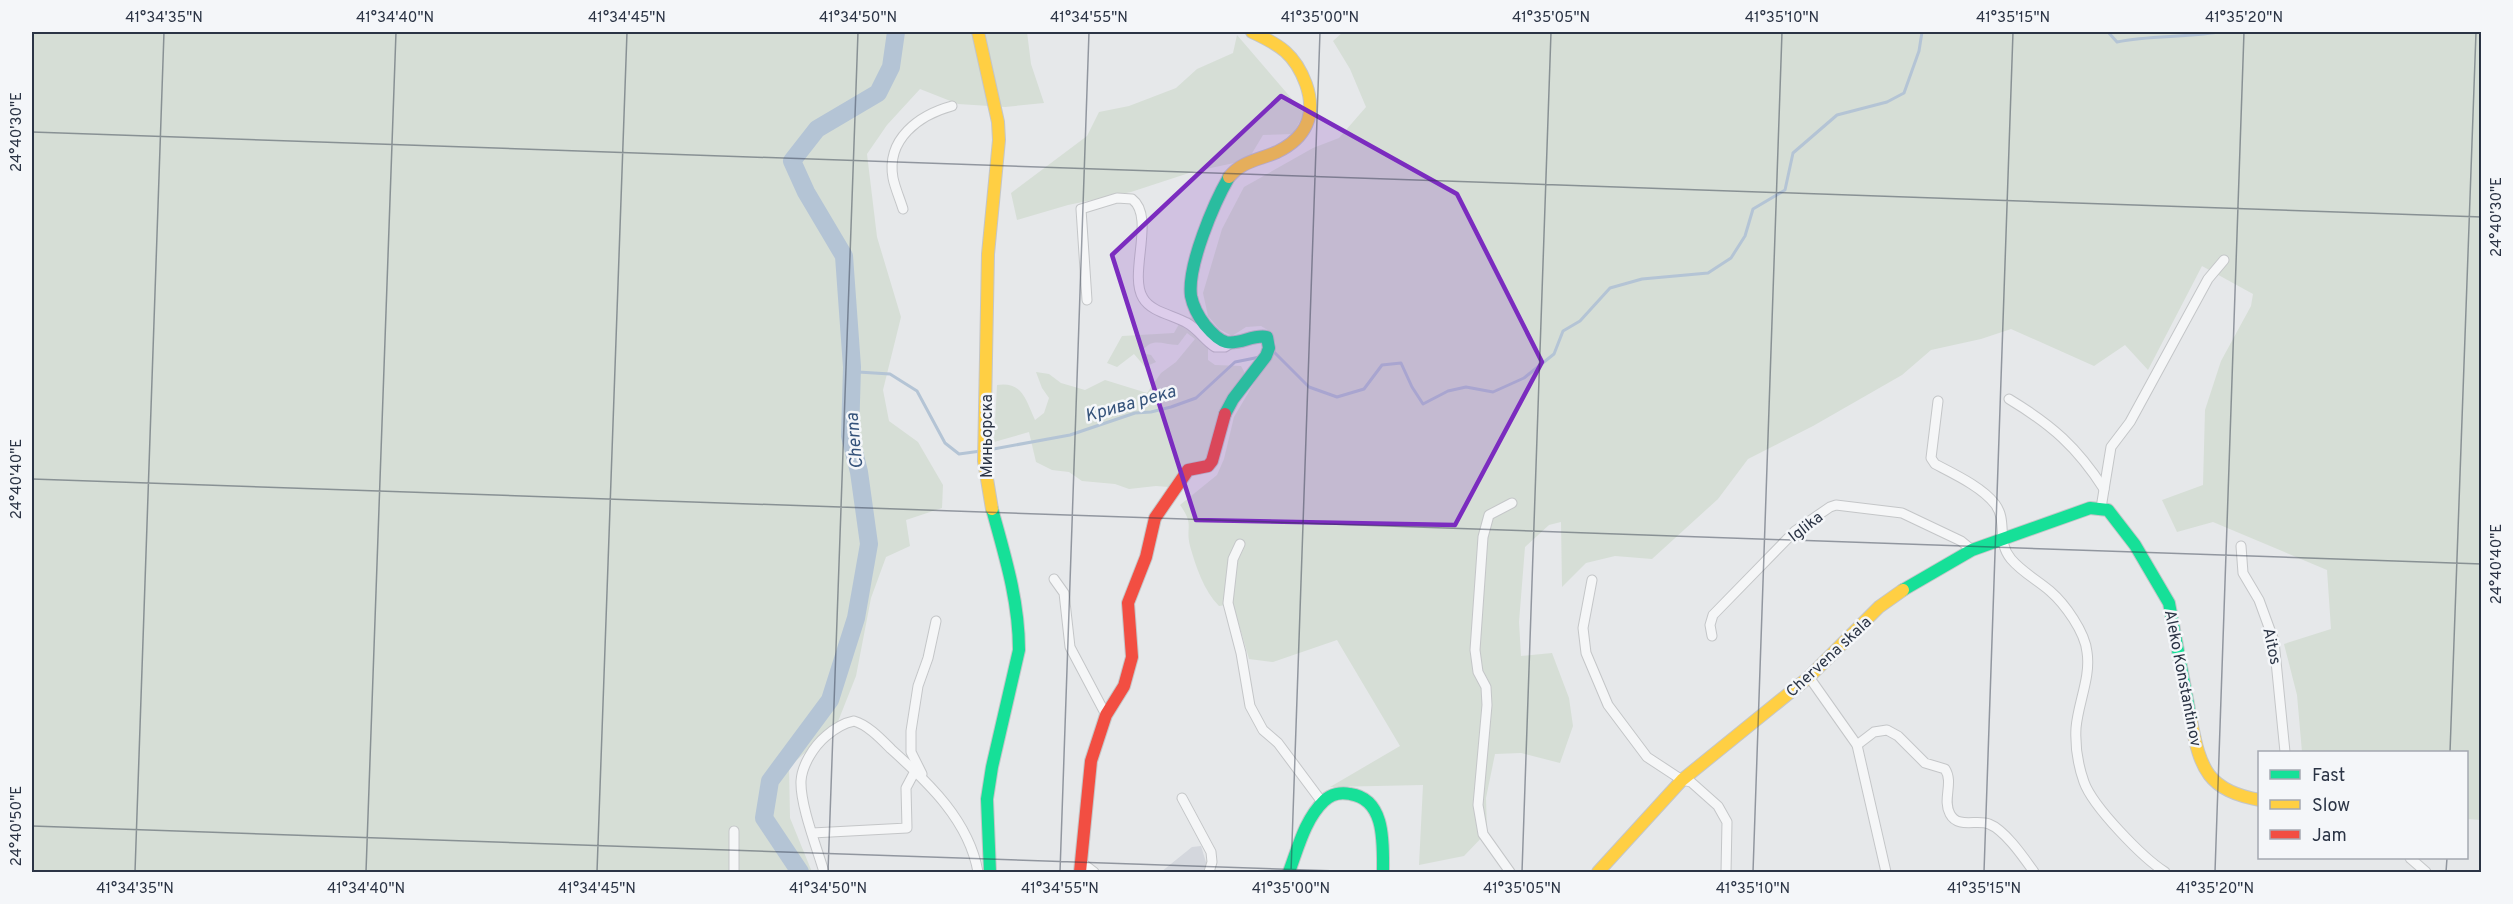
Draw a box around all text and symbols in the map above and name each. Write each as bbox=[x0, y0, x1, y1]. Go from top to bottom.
text: 41°34'35"N bbox=[125, 9, 203, 28]
text: 41°34'40"N bbox=[356, 9, 434, 28]
text: 41°34'45"N bbox=[588, 9, 666, 28]
text: 41°34'50"N bbox=[819, 9, 897, 28]
text: 41°34'55"N bbox=[1050, 9, 1128, 28]
text: 41°35'00"N bbox=[1281, 9, 1359, 28]
text: 41°35'05"N bbox=[1512, 9, 1590, 28]
text: 41°35'10"N bbox=[1745, 9, 1819, 28]
text: 41°35'15"N bbox=[1976, 9, 2050, 28]
text: 41°35'20"N bbox=[2205, 9, 2283, 28]
text: 24°40'30"E bbox=[8, 92, 27, 172]
text: 24°40'30"E bbox=[2488, 177, 2507, 257]
water label: Крива река bbox=[1082, 380, 1179, 428]
street label: Миньорска bbox=[978, 394, 998, 478]
water label: Cherna bbox=[842, 411, 869, 470]
text: 24°40'40"E bbox=[8, 439, 27, 519]
street label: Iglika bbox=[1785, 508, 1827, 547]
text: 24°40'40"E bbox=[2488, 524, 2507, 604]
street label: Aleko Konstantinov bbox=[2159, 608, 2205, 749]
street label: Chervena skala bbox=[1782, 613, 1876, 702]
street label: Aitos bbox=[2257, 626, 2285, 667]
legend bbox=[2258, 751, 2468, 859]
text: Fast bbox=[2312, 765, 2345, 788]
text: 24°40'50"E bbox=[8, 786, 27, 866]
text: Slow bbox=[2312, 795, 2350, 818]
text: Jam bbox=[2312, 825, 2347, 848]
text: 41°34'35"N bbox=[96, 880, 174, 899]
text: 41°34'40"N bbox=[327, 880, 405, 899]
text: 41°34'45"N bbox=[558, 880, 636, 899]
text: 41°34'50"N bbox=[789, 880, 867, 899]
text: 41°34'55"N bbox=[1021, 880, 1099, 899]
text: 41°35'00"N bbox=[1252, 880, 1330, 899]
text: 41°35'05"N bbox=[1483, 880, 1561, 899]
text: 41°35'10"N bbox=[1716, 880, 1790, 899]
text: 41°35'15"N bbox=[1947, 880, 2021, 899]
text: 41°35'20"N bbox=[2176, 880, 2254, 899]

